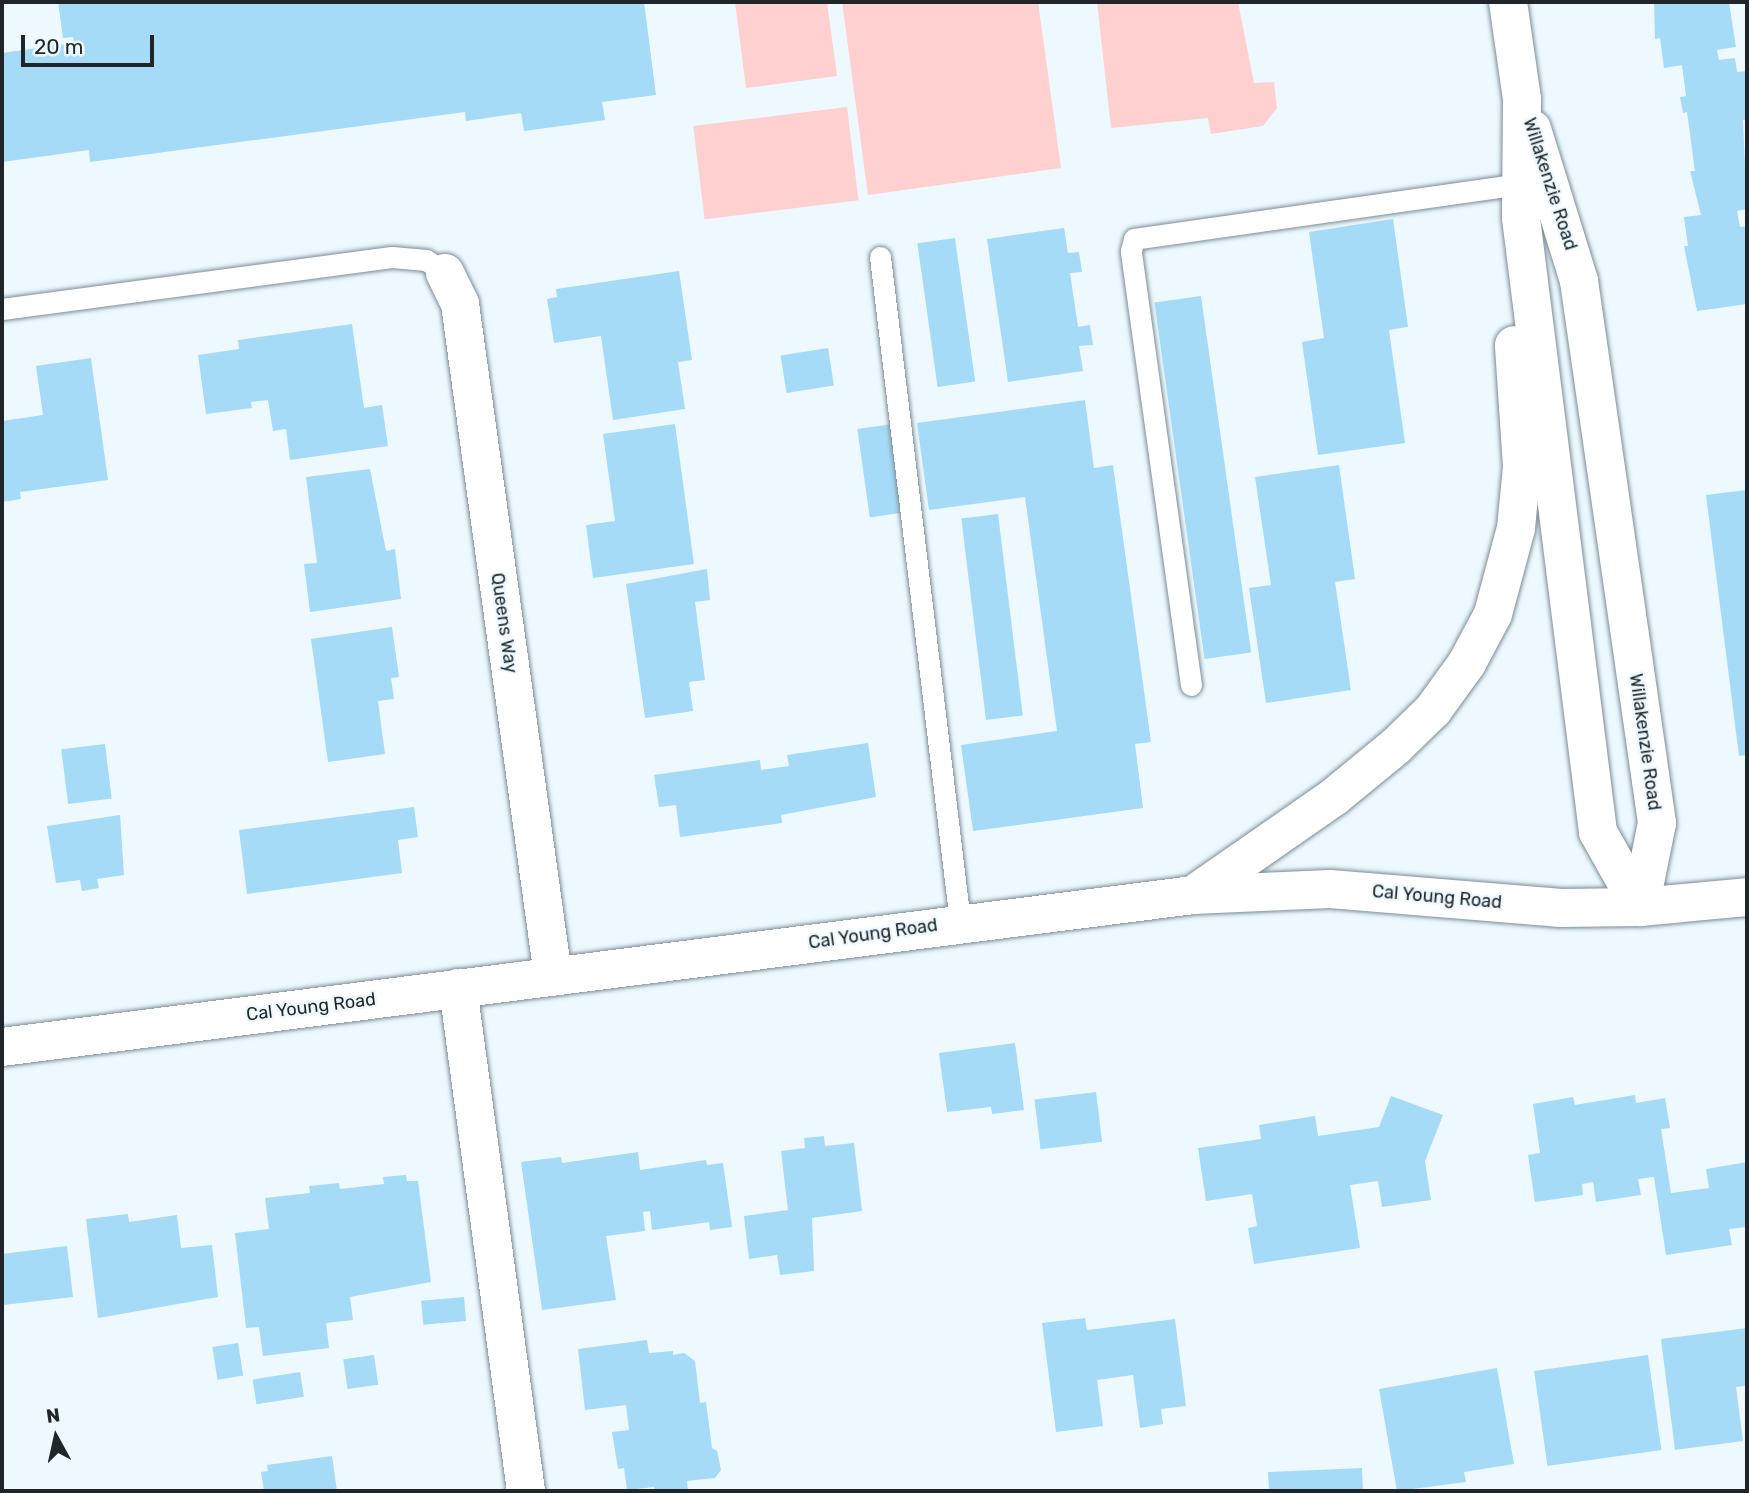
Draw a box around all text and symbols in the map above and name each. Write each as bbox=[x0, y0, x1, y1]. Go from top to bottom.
scale bar bbox=[24, 21, 158, 65]
text: 20 m bbox=[34, 34, 83, 59]
street label: Willakenzie Road bbox=[1518, 115, 1582, 253]
street label: Queens Way bbox=[486, 571, 522, 675]
street label: Willakenzie Road bbox=[1625, 672, 1665, 812]
street label: Cal Young Road bbox=[1371, 881, 1503, 913]
street label: Cal Young Road bbox=[807, 914, 939, 954]
street label: Cal Young Road bbox=[245, 988, 377, 1026]
north arrow bbox=[21, 1402, 91, 1472]
text: N bbox=[45, 1403, 61, 1428]

